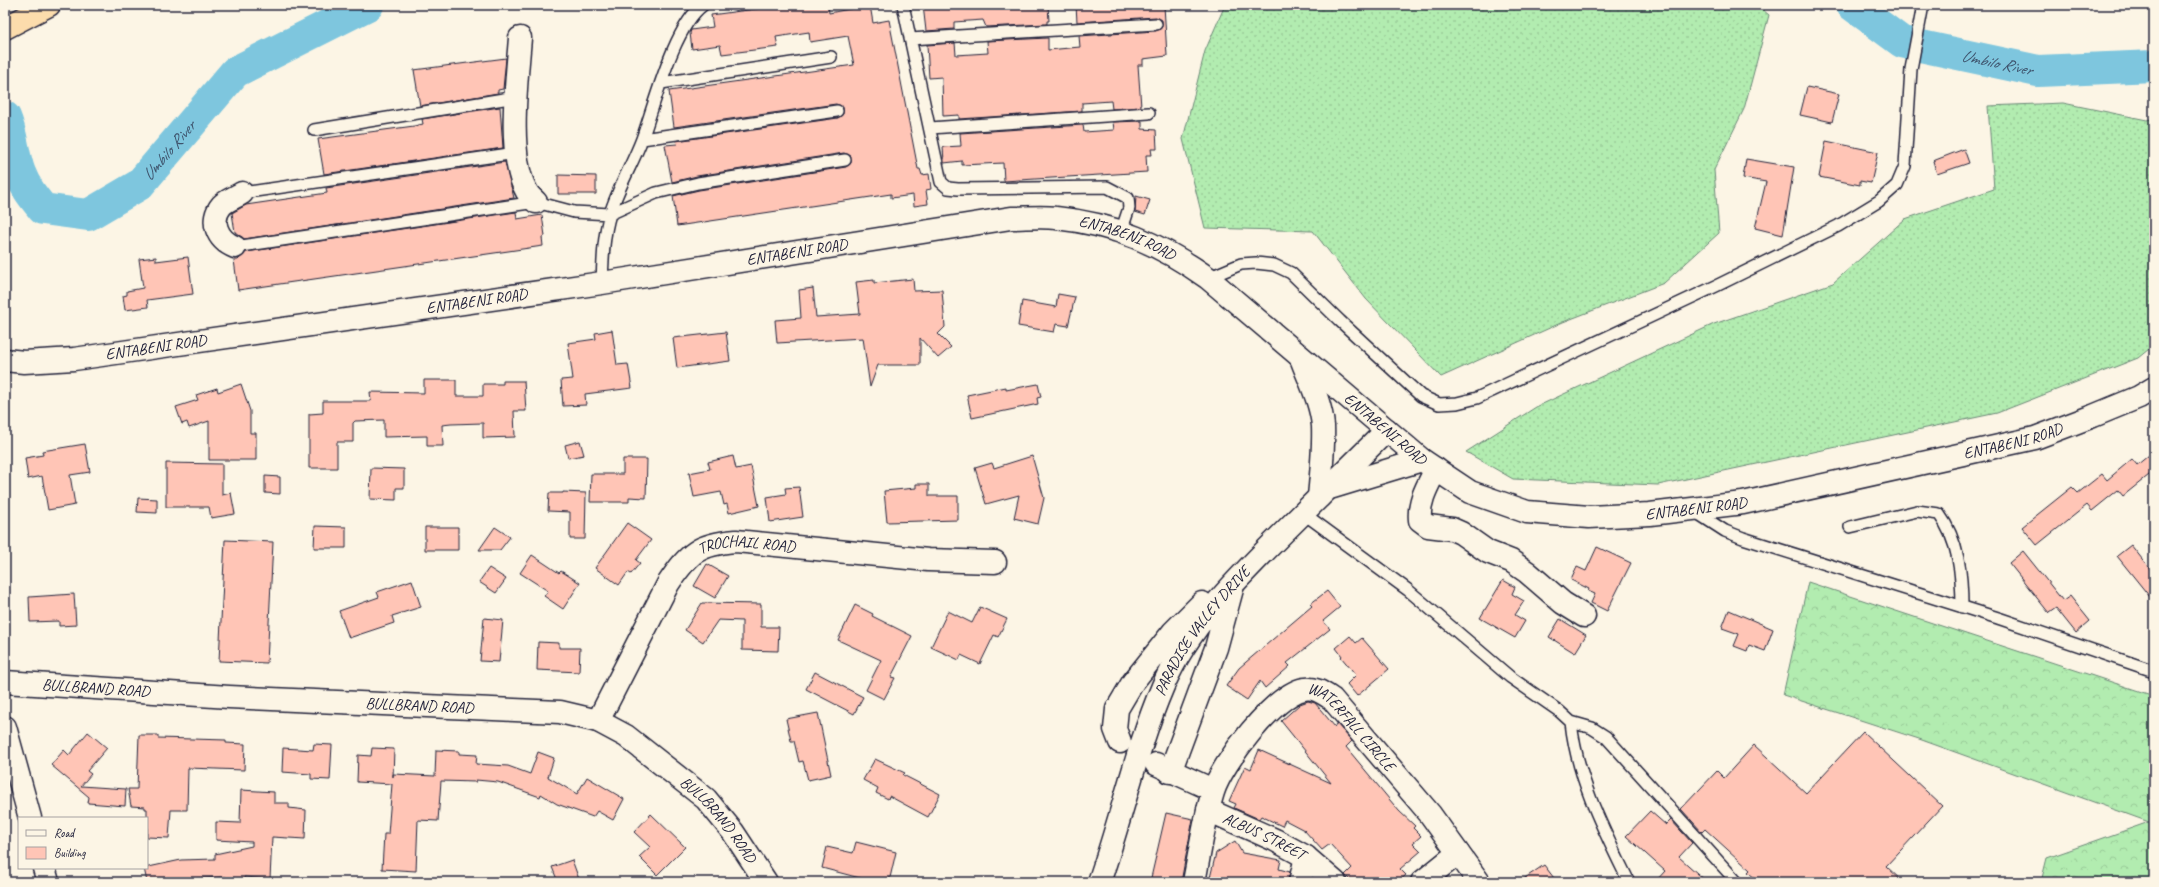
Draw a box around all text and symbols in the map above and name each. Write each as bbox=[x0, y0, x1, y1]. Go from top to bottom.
water label: Umbilo River bbox=[1960, 44, 2037, 81]
water label: Umbilo River bbox=[137, 114, 201, 184]
street label: ENTABENI ROAD bbox=[1077, 211, 1180, 266]
street label: ENTABENI ROAD bbox=[745, 234, 850, 270]
street label: ENTABENI ROAD bbox=[425, 284, 530, 318]
street label: ENTABENI ROAD bbox=[104, 330, 209, 364]
street label: ENTABENI ROAD bbox=[1340, 388, 1432, 471]
street label: ENTABENI ROAD bbox=[1961, 418, 2067, 464]
street label: ENTABENI ROAD bbox=[1645, 492, 1750, 524]
street label: TROCHAIL ROAD bbox=[694, 531, 798, 559]
street label: PARADISE VALLEY DRIVE bbox=[1150, 561, 1256, 699]
street label: BULLBRAND ROAD bbox=[41, 674, 152, 702]
street label: WATERFALL CIRCLE bbox=[1306, 678, 1401, 777]
street label: BULLBRAND ROAD bbox=[365, 693, 475, 718]
street label: BULLBRAND ROAD bbox=[676, 772, 761, 868]
street label: ALBUS STREET bbox=[1220, 808, 1312, 866]
legend bbox=[18, 817, 148, 869]
text: Road bbox=[54, 825, 76, 841]
text: Building bbox=[54, 845, 86, 861]

